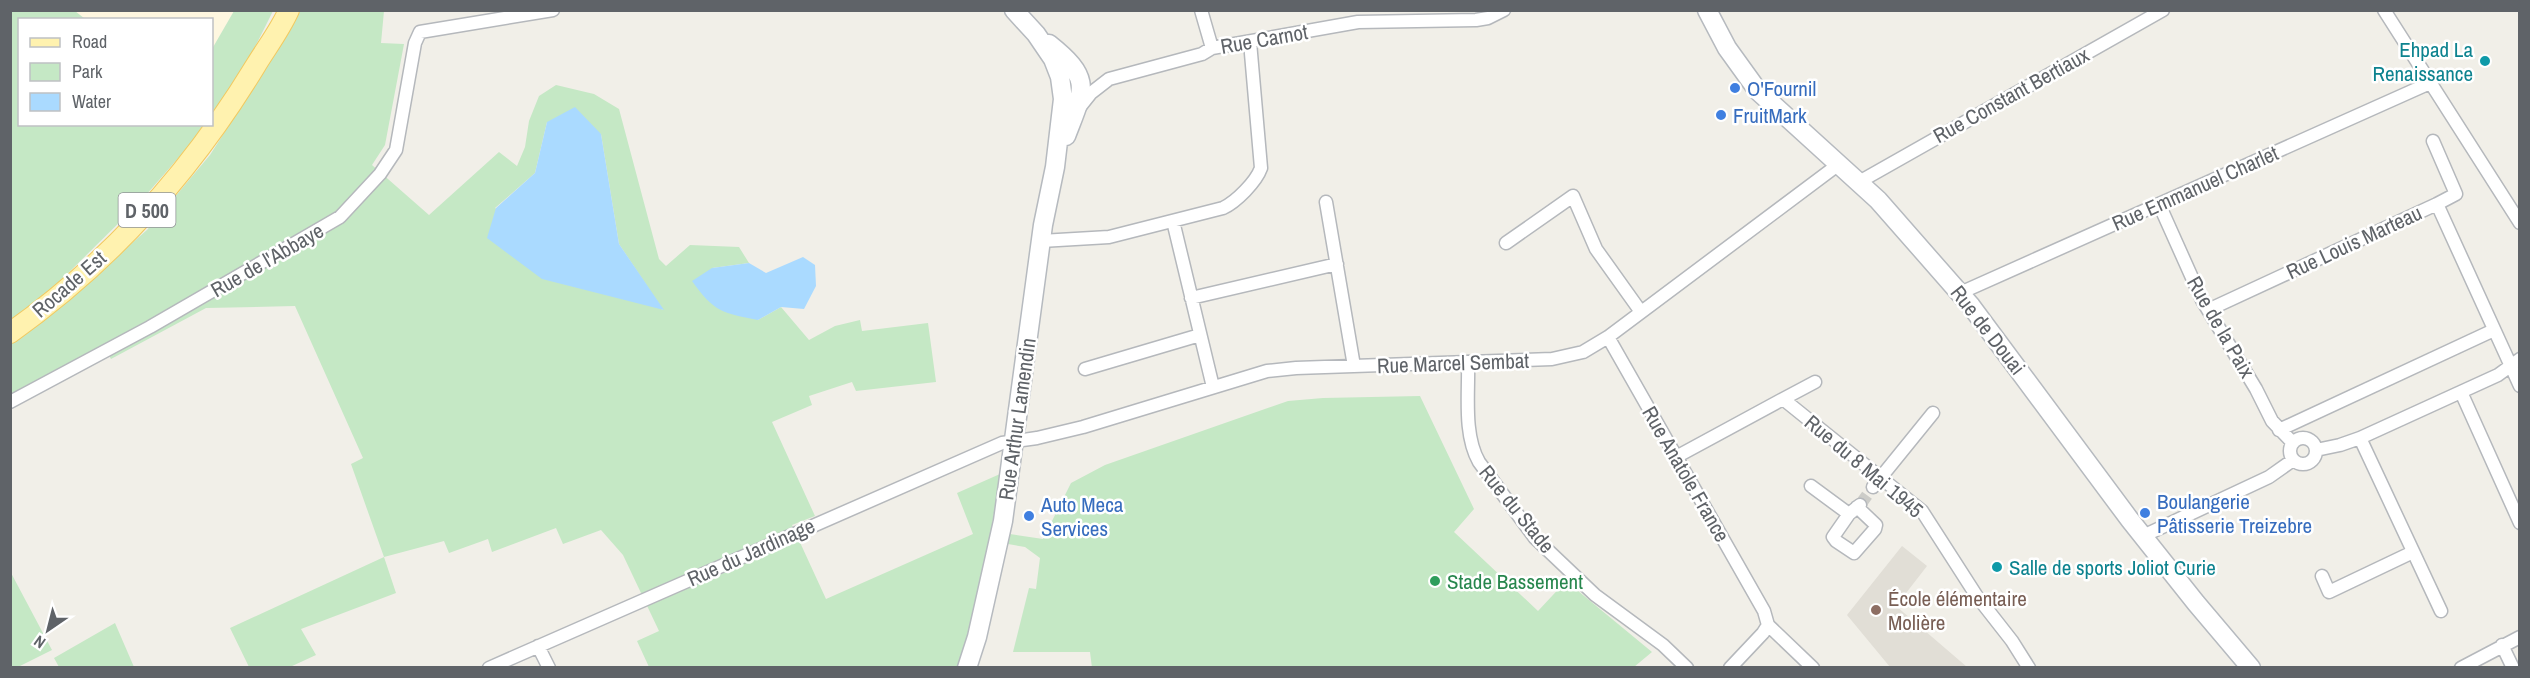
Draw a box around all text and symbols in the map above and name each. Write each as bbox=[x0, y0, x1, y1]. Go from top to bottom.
street label: Rue Carnot bbox=[1218, 17, 1310, 61]
legend bbox=[18, 18, 213, 126]
text: Road bbox=[72, 29, 107, 54]
place label: Ehpad La Renaissance bbox=[2372, 35, 2473, 88]
street label: Rue Constant Bertiaux bbox=[1928, 40, 2095, 150]
marker: Ehpad La Renaissance bbox=[2478, 54, 2492, 68]
text: Park bbox=[72, 59, 103, 84]
place label: O'Fournil bbox=[1747, 74, 1816, 103]
marker: O'Fournil bbox=[1728, 81, 1742, 95]
text: Water bbox=[72, 89, 111, 114]
place label: FruitMark bbox=[1733, 101, 1807, 130]
marker: FruitMark bbox=[1714, 108, 1728, 122]
street label: Rue Emmanuel Charlet bbox=[2107, 138, 2283, 238]
road number: D 500 bbox=[118, 193, 176, 227]
street label: Rue Louis Marteau bbox=[2281, 198, 2427, 286]
street label: Rue de l'Abbaye bbox=[205, 216, 329, 304]
street label: Rocade Est bbox=[26, 244, 112, 324]
street label: Rue de la Paix bbox=[2180, 271, 2262, 383]
street label: Rue de Douai bbox=[1944, 279, 2032, 381]
street label: Rue Arthur Lamendin bbox=[991, 336, 1043, 502]
street label: Rue Marcel Sembat bbox=[1376, 346, 1530, 380]
street label: Rue Anatole France bbox=[1635, 401, 1737, 547]
street label: Rue du 8 Mai 1945 bbox=[1799, 408, 1929, 524]
street label: Rue du Stade bbox=[1473, 459, 1561, 559]
place label: Boulangerie Pâtisserie Treizebre bbox=[2157, 487, 2312, 540]
place label: Auto Meca Services bbox=[1040, 490, 1124, 543]
marker: Boulangerie Pâtisserie Treizebre bbox=[2138, 506, 2152, 520]
marker: Auto Meca Services bbox=[1022, 509, 1036, 523]
street label: Rue du Jardinage bbox=[683, 511, 819, 593]
place label: Salle de sports Joliot Curie bbox=[2009, 553, 2216, 582]
marker: Salle de sports Joliot Curie bbox=[1990, 560, 2004, 574]
place label: Stade Bassement bbox=[1447, 567, 1583, 596]
marker: Stade Bassement bbox=[1428, 574, 1442, 588]
place label: École élémentaire Molière bbox=[1888, 584, 2027, 637]
north arrow bbox=[18, 600, 78, 660]
marker: École élémentaire Molière bbox=[1869, 603, 1883, 617]
text: N bbox=[29, 631, 50, 654]

